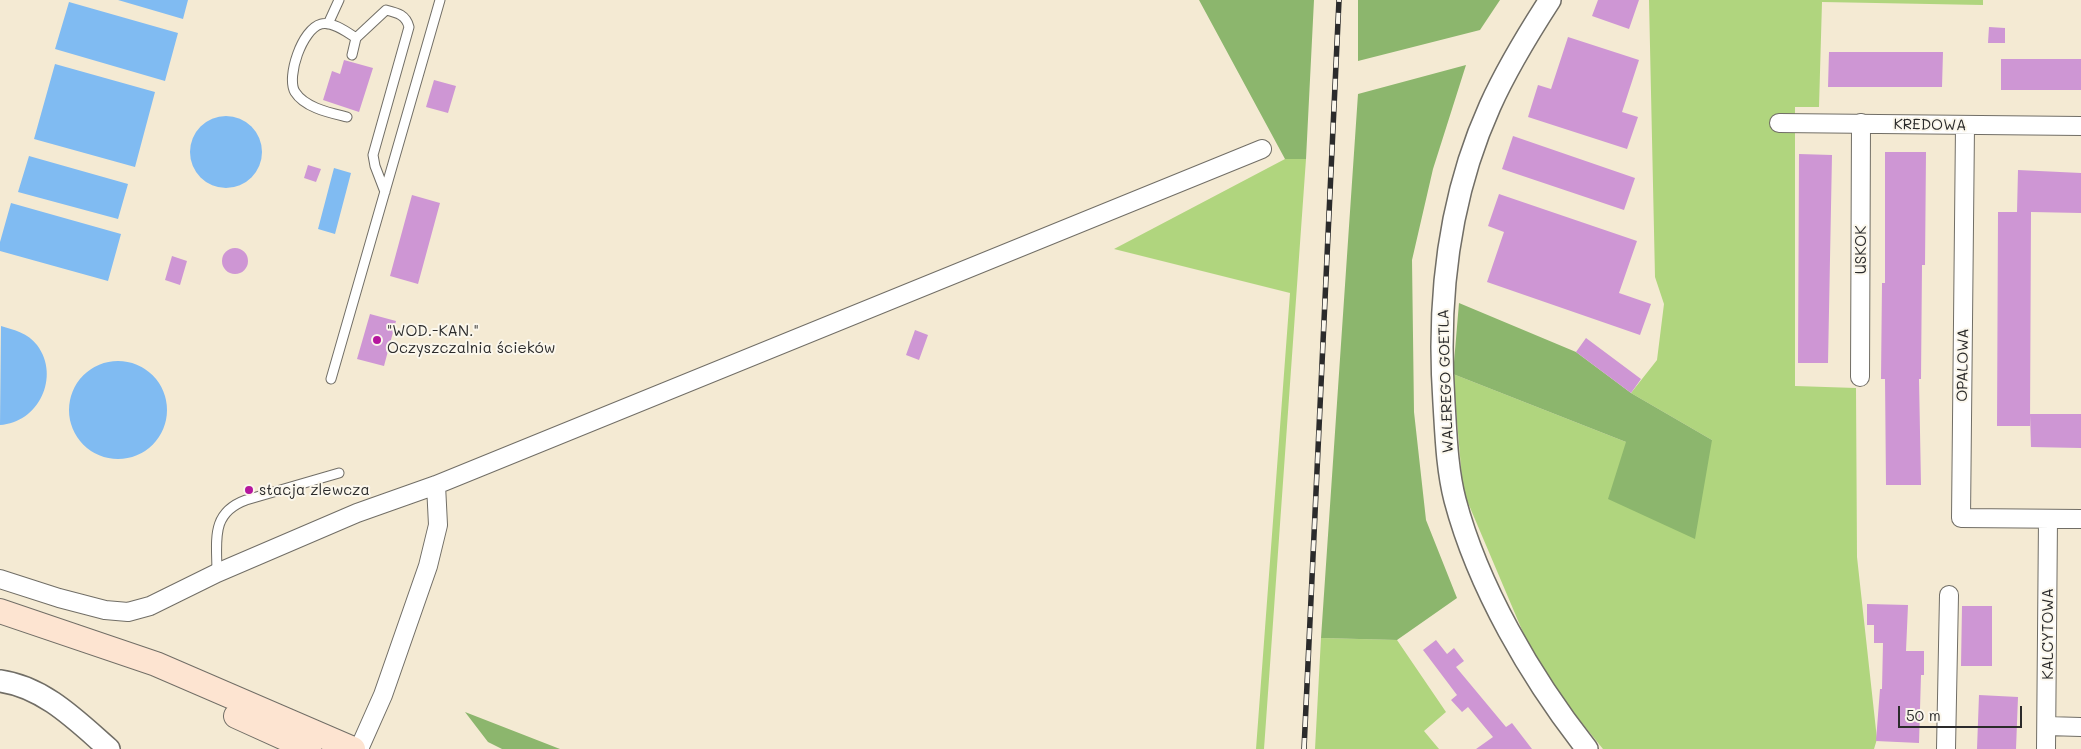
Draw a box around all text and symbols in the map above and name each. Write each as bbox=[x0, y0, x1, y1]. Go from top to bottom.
street label: KREDOWA bbox=[1893, 115, 1967, 135]
street label: USKOK bbox=[1852, 226, 1870, 274]
street label: WALEREGO GOETLA bbox=[1434, 309, 1458, 453]
place label: "WOD.-KAN." Oczyszczalnia ścieków bbox=[387, 322, 555, 357]
street label: OPALOWA bbox=[1953, 328, 1973, 402]
marker: "WOD.-KAN." Oczyszczalnia ścieków bbox=[371, 334, 383, 346]
place label: stacja zlewcza bbox=[259, 481, 370, 499]
marker: stacja zlewcza bbox=[243, 484, 255, 496]
street label: KALCYTOWA bbox=[2039, 588, 2057, 680]
scale bar bbox=[1901, 696, 2025, 728]
text: 50 m bbox=[1906, 705, 1941, 725]

